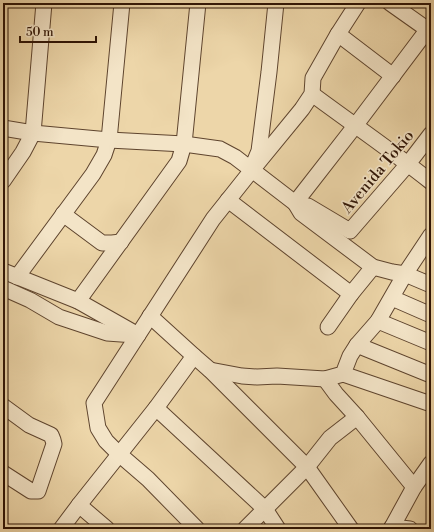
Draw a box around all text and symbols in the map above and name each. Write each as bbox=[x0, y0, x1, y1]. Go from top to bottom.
scale bar bbox=[20, 18, 96, 44]
text: 50 m bbox=[26, 25, 54, 40]
street label: Avenida Tokio bbox=[336, 126, 418, 218]

